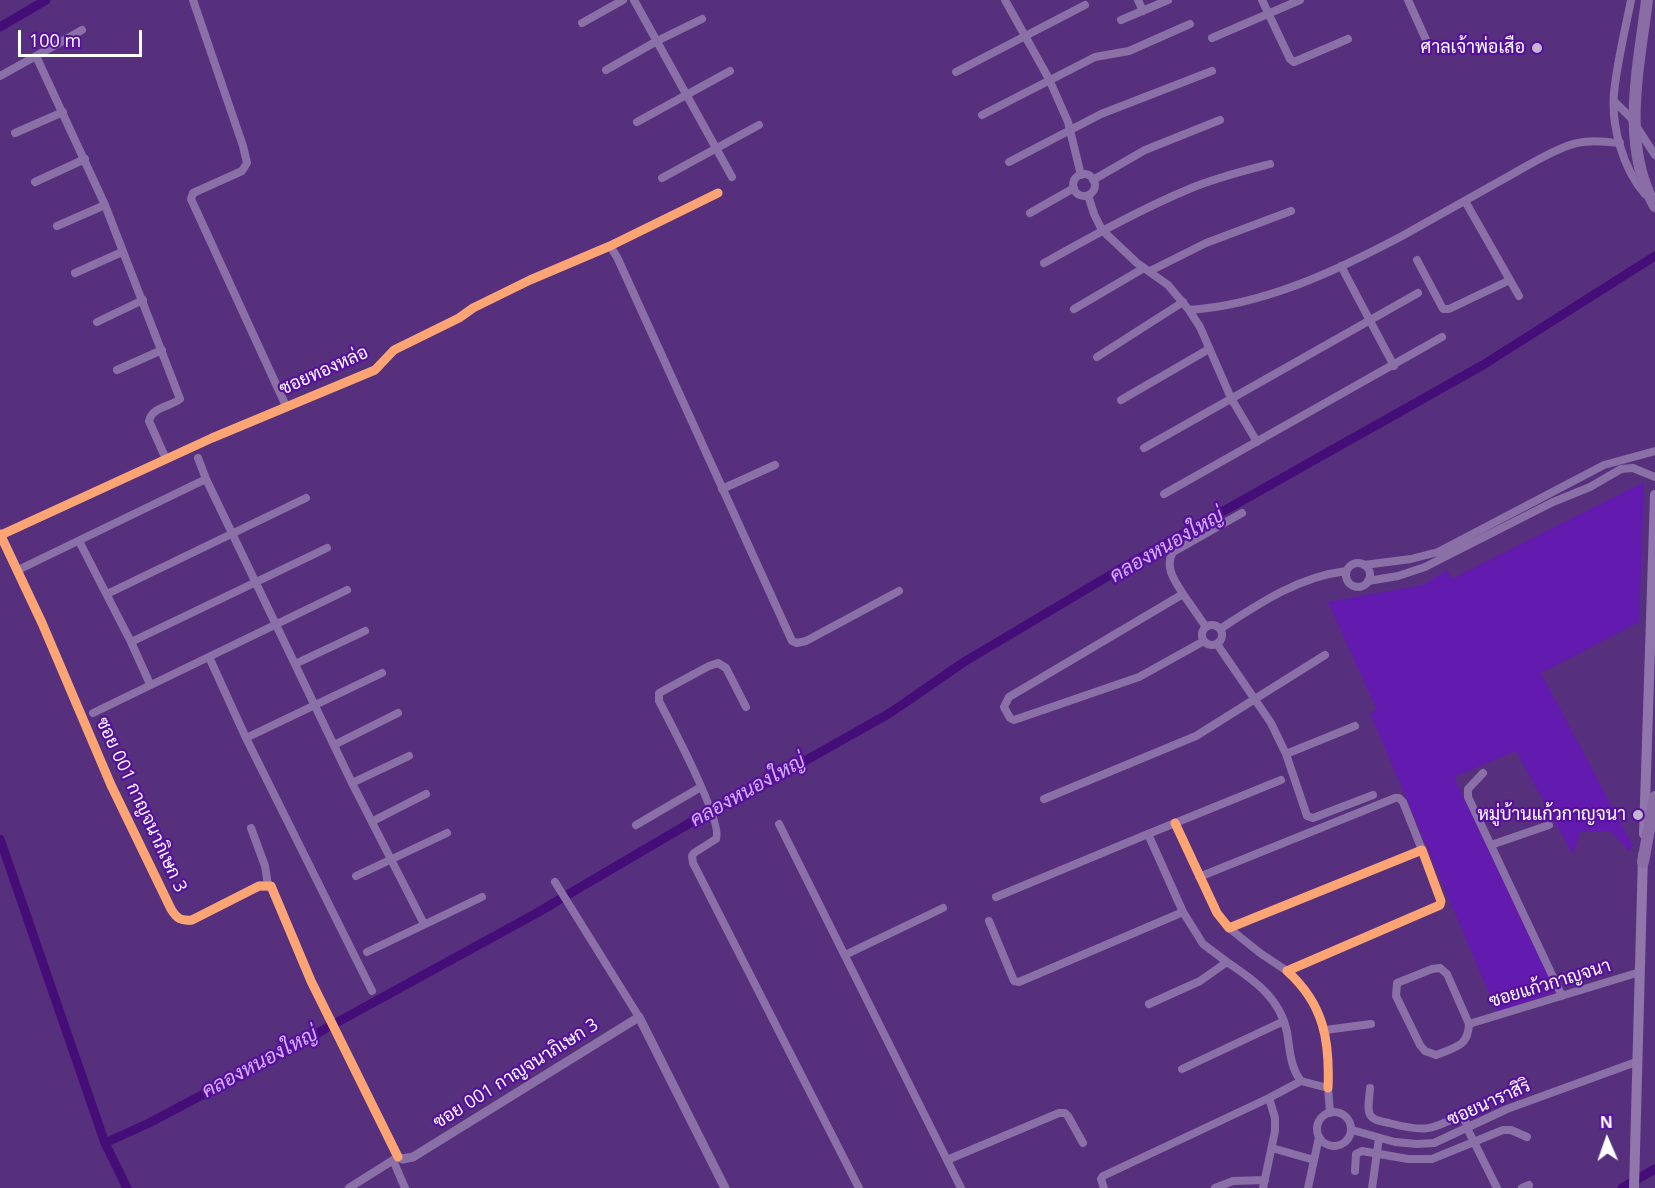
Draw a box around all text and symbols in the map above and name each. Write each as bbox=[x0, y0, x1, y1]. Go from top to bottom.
scale bar bbox=[21, 18, 146, 56]
text: 100 m bbox=[29, 28, 81, 52]
place label: ศาลเจ้าพ่อเสือ bbox=[1421, 37, 1525, 59]
marker: ศาลเจ้าพ่อเสือ bbox=[1530, 41, 1544, 55]
street label: ซอยทองหล่อ bbox=[276, 342, 372, 400]
water label: คลองหนองใหญ่ bbox=[1106, 504, 1228, 588]
street label: ซอย 001 กาญจนาภิเษก 3 bbox=[91, 714, 191, 896]
water label: คลองหนองใหญ่ bbox=[686, 750, 810, 832]
place label: หมู่บ้านแก้วกาญจนา bbox=[1477, 804, 1626, 826]
marker: หมู่บ้านแก้วกาญจนา bbox=[1631, 808, 1645, 822]
street label: ซอยแก้วกาญจนา bbox=[1487, 955, 1613, 1013]
street label: ซอย 001 กาญจนาภิเษก 3 bbox=[429, 1014, 603, 1134]
water label: คลองหนองใหญ่ bbox=[198, 1022, 322, 1104]
street label: ซอยนาราสิริ bbox=[1444, 1075, 1534, 1131]
north arrow bbox=[1577, 1110, 1637, 1170]
text: N bbox=[1599, 1111, 1613, 1133]

